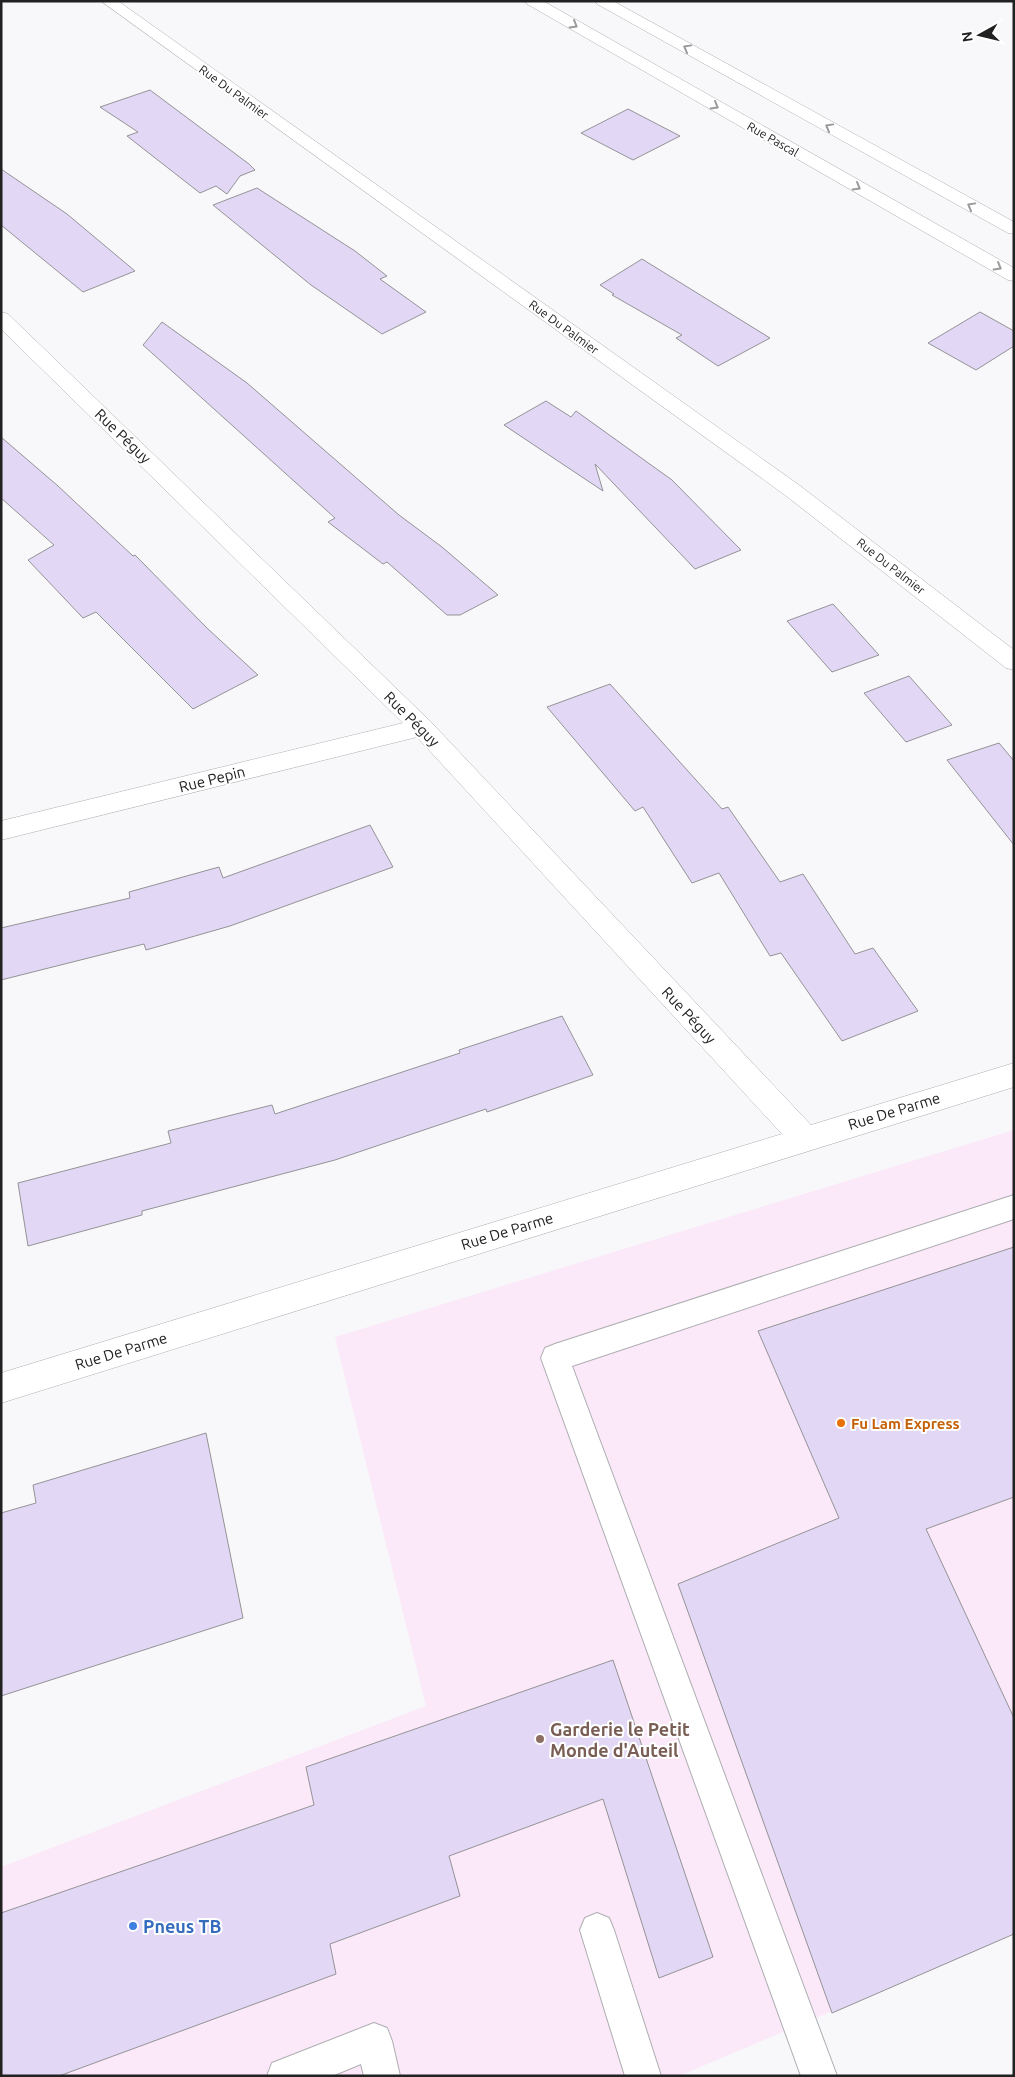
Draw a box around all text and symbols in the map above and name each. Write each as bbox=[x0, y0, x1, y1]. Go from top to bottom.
north arrow bbox=[955, 10, 1005, 60]
one-way arrow bbox=[569, 19, 578, 29]
text: N bbox=[958, 31, 976, 43]
one-way arrow bbox=[683, 44, 692, 54]
street label: Rue Du Palmier bbox=[197, 62, 272, 122]
one-way arrow bbox=[710, 100, 719, 110]
street label: Rue Pascal bbox=[745, 119, 801, 159]
one-way arrow bbox=[825, 123, 834, 133]
one-way arrow bbox=[851, 180, 860, 190]
one-way arrow bbox=[967, 202, 976, 212]
one-way arrow bbox=[992, 261, 1001, 271]
street label: Rue Du Palmier bbox=[527, 297, 602, 357]
street label: Rue Péguy bbox=[92, 405, 154, 467]
street label: Rue Du Palmier bbox=[854, 535, 928, 597]
street label: Rue Péguy bbox=[381, 688, 443, 750]
street label: Rue Pepin bbox=[177, 763, 247, 795]
street label: Rue Péguy bbox=[659, 983, 719, 1047]
street label: Rue De Parme bbox=[846, 1089, 942, 1133]
street label: Rue De Parme bbox=[459, 1209, 555, 1253]
street label: Rue De Parme bbox=[73, 1329, 169, 1373]
place label: Fu Lam Express bbox=[851, 1415, 960, 1432]
marker: Fu Lam Express bbox=[835, 1417, 847, 1429]
place label: Garderie le Petit Monde d'Auteil bbox=[550, 1719, 690, 1760]
marker: Garderie le Petit Monde d'Auteil bbox=[534, 1733, 546, 1745]
place label: Pneus TB bbox=[143, 1916, 221, 1936]
marker: Pneus TB bbox=[127, 1920, 139, 1932]

